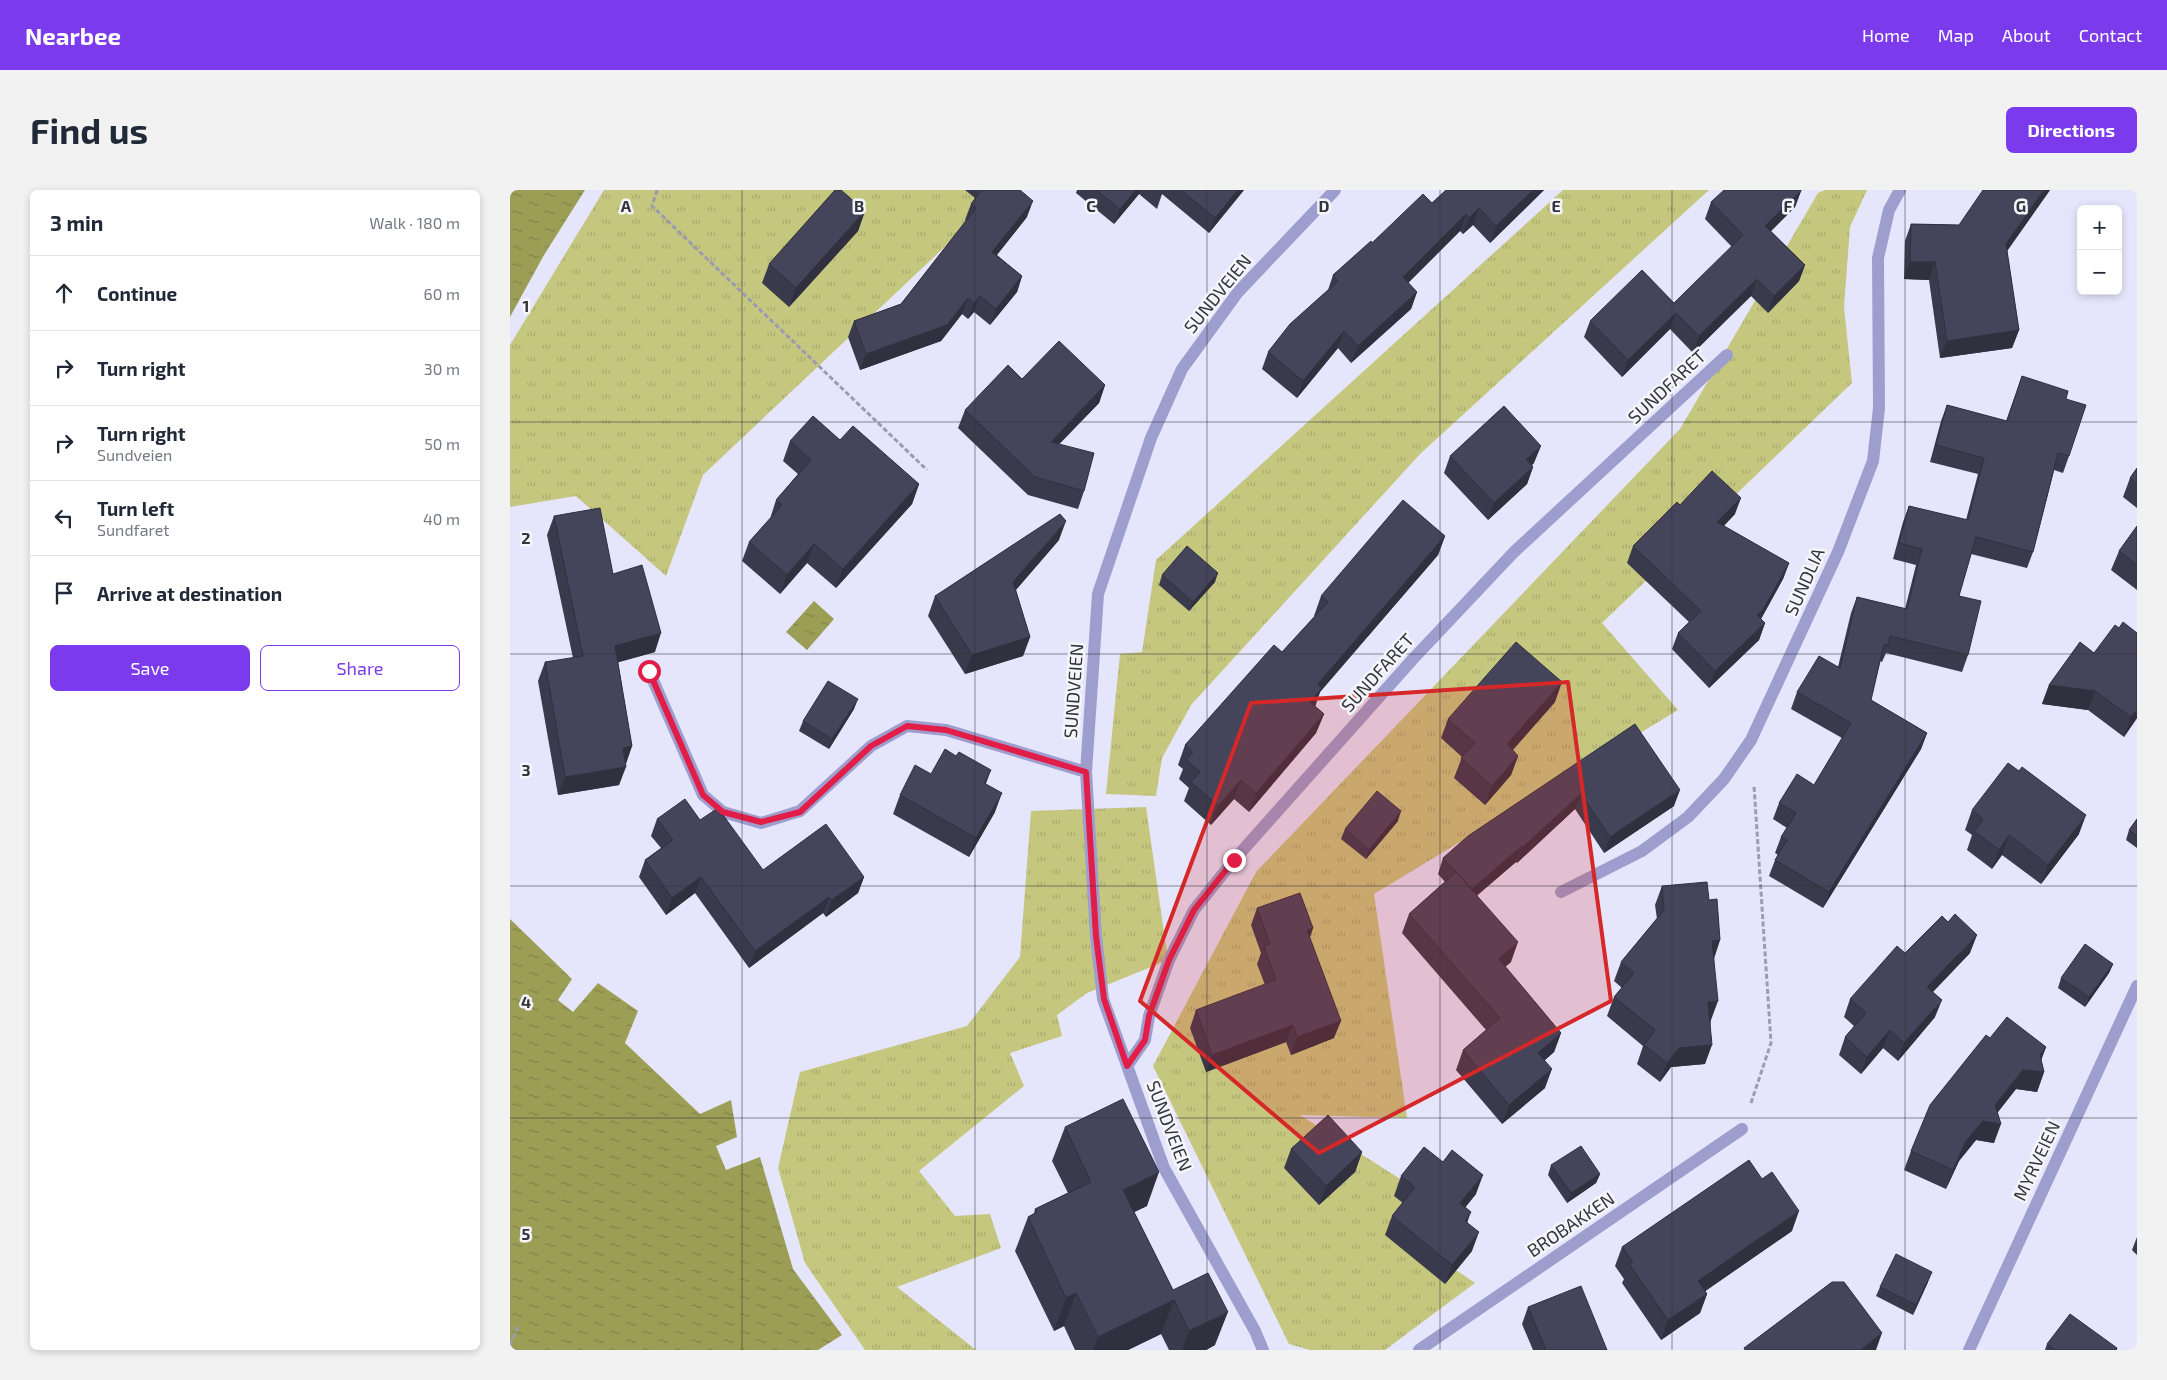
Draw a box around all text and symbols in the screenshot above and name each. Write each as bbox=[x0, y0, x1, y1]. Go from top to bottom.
text: Nearbee bbox=[25, 21, 121, 50]
text: Home bbox=[1862, 24, 1910, 46]
text: Map bbox=[1938, 24, 1974, 46]
text: About bbox=[2002, 24, 2051, 46]
text: Contact bbox=[2079, 24, 2142, 46]
button: Directions bbox=[2006, 107, 2137, 153]
text: Find us bbox=[30, 109, 148, 151]
text: A bbox=[621, 196, 632, 215]
text: B bbox=[854, 196, 864, 215]
text: C bbox=[1086, 196, 1096, 215]
text: D bbox=[1319, 196, 1330, 215]
text: E bbox=[1551, 196, 1561, 215]
text: F bbox=[1784, 196, 1793, 215]
text: G bbox=[2016, 196, 2026, 215]
map controls bbox=[2077, 205, 2122, 295]
button: + bbox=[2077, 205, 2122, 250]
text: 3 min bbox=[50, 210, 103, 235]
text: Walk · 180 m bbox=[369, 213, 460, 232]
street label: SUNDVEIEN bbox=[1179, 249, 1256, 337]
button: − bbox=[2077, 250, 2122, 295]
icon: ahead bbox=[50, 279, 78, 307]
text: Continue bbox=[97, 282, 177, 305]
text: 60 m bbox=[424, 284, 460, 303]
text: 1 bbox=[523, 296, 529, 315]
street label: SUNDFARET bbox=[1623, 344, 1710, 428]
icon: right bbox=[50, 354, 78, 382]
text: Turn right bbox=[97, 357, 185, 380]
text: 30 m bbox=[424, 359, 460, 378]
text: Turn right bbox=[97, 422, 185, 445]
icon: right bbox=[50, 429, 78, 457]
text: 50 m bbox=[424, 434, 460, 453]
text: Sundveien bbox=[97, 445, 172, 464]
text: Turn left bbox=[97, 497, 174, 520]
icon: left bbox=[50, 504, 78, 532]
text: 40 m bbox=[423, 509, 460, 528]
text: Sundfaret bbox=[97, 520, 169, 539]
text: 2 bbox=[521, 528, 531, 547]
street label: SUNDLIA bbox=[1779, 544, 1829, 619]
icon: arrive bbox=[50, 579, 78, 607]
text: Arrive at destination bbox=[97, 582, 282, 605]
street label: SUNDFARET bbox=[1336, 628, 1419, 716]
street label: SUNDVEIEN bbox=[1059, 643, 1087, 739]
button: Save bbox=[50, 645, 250, 691]
button: Share bbox=[260, 645, 460, 691]
route start bbox=[638, 660, 661, 683]
text: 3 bbox=[521, 760, 531, 779]
route end bbox=[1223, 849, 1246, 872]
text: 4 bbox=[521, 992, 531, 1011]
street label: SUNDVEIEN bbox=[1143, 1077, 1197, 1174]
street label: MYRVEIEN bbox=[2008, 1117, 2064, 1204]
street label: BROBAKKEN bbox=[1523, 1187, 1618, 1261]
text: 5 bbox=[522, 1224, 531, 1243]

